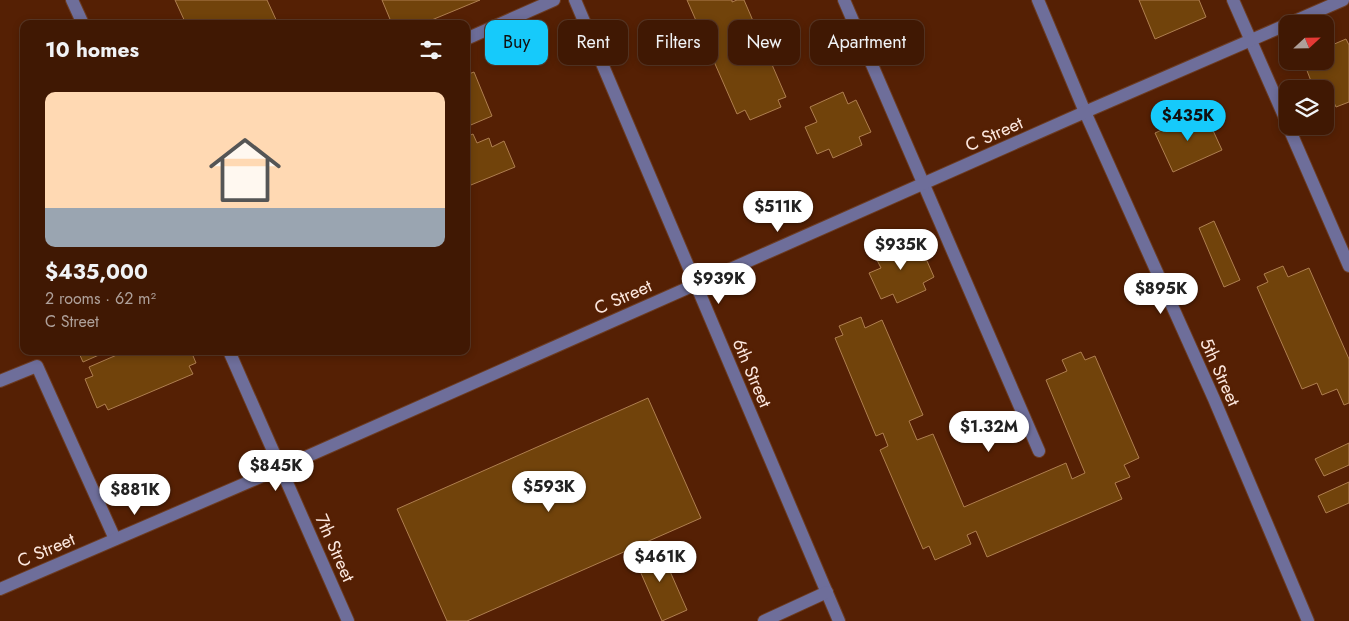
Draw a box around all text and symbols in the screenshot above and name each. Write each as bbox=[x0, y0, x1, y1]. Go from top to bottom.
north arrow bbox=[1279, 15, 1334, 70]
map controls bbox=[1279, 15, 1334, 135]
chip: Buy bbox=[485, 20, 548, 65]
chip: Rent bbox=[558, 20, 628, 65]
chip: Filters bbox=[638, 20, 718, 65]
chip: New bbox=[728, 20, 800, 65]
chip: Apartment bbox=[810, 20, 924, 65]
text: 10 homes bbox=[45, 35, 139, 65]
icon: filters bbox=[417, 36, 445, 64]
button: layers bbox=[1279, 80, 1334, 135]
pin: $435K bbox=[1153, 100, 1223, 142]
text: $435K bbox=[1162, 104, 1214, 127]
street label: C Street bbox=[961, 110, 1028, 158]
icon: home bbox=[200, 125, 290, 215]
pin: $511K bbox=[743, 190, 813, 233]
text: $511K bbox=[754, 195, 802, 218]
pin: $935K bbox=[866, 228, 936, 271]
text: $935K bbox=[875, 233, 927, 256]
text: $435,000 bbox=[45, 257, 148, 287]
pin: $939K bbox=[684, 262, 754, 305]
text: $939K bbox=[693, 267, 745, 290]
pin: $895K bbox=[1126, 272, 1196, 315]
street label: C Street bbox=[590, 273, 657, 321]
text: $895K bbox=[1135, 277, 1187, 300]
text: 2 rooms · 62 m² bbox=[45, 287, 156, 310]
text: C Street bbox=[45, 310, 99, 333]
street label: 5th Street bbox=[1193, 334, 1247, 411]
street label: 6th Street bbox=[726, 335, 778, 412]
pin: $1.32M bbox=[948, 410, 1030, 453]
text: $1.32M bbox=[960, 415, 1018, 438]
pin: $845K bbox=[241, 450, 311, 492]
text: $845K bbox=[250, 454, 302, 477]
pin: $593K bbox=[514, 470, 584, 513]
pin: $881K bbox=[100, 474, 170, 516]
text: $593K bbox=[523, 475, 575, 498]
text: $881K bbox=[110, 478, 160, 501]
street label: 7th Street bbox=[309, 510, 362, 587]
street label: C Street bbox=[13, 526, 80, 574]
pin: $461K bbox=[625, 540, 695, 583]
text: $461K bbox=[634, 545, 686, 568]

